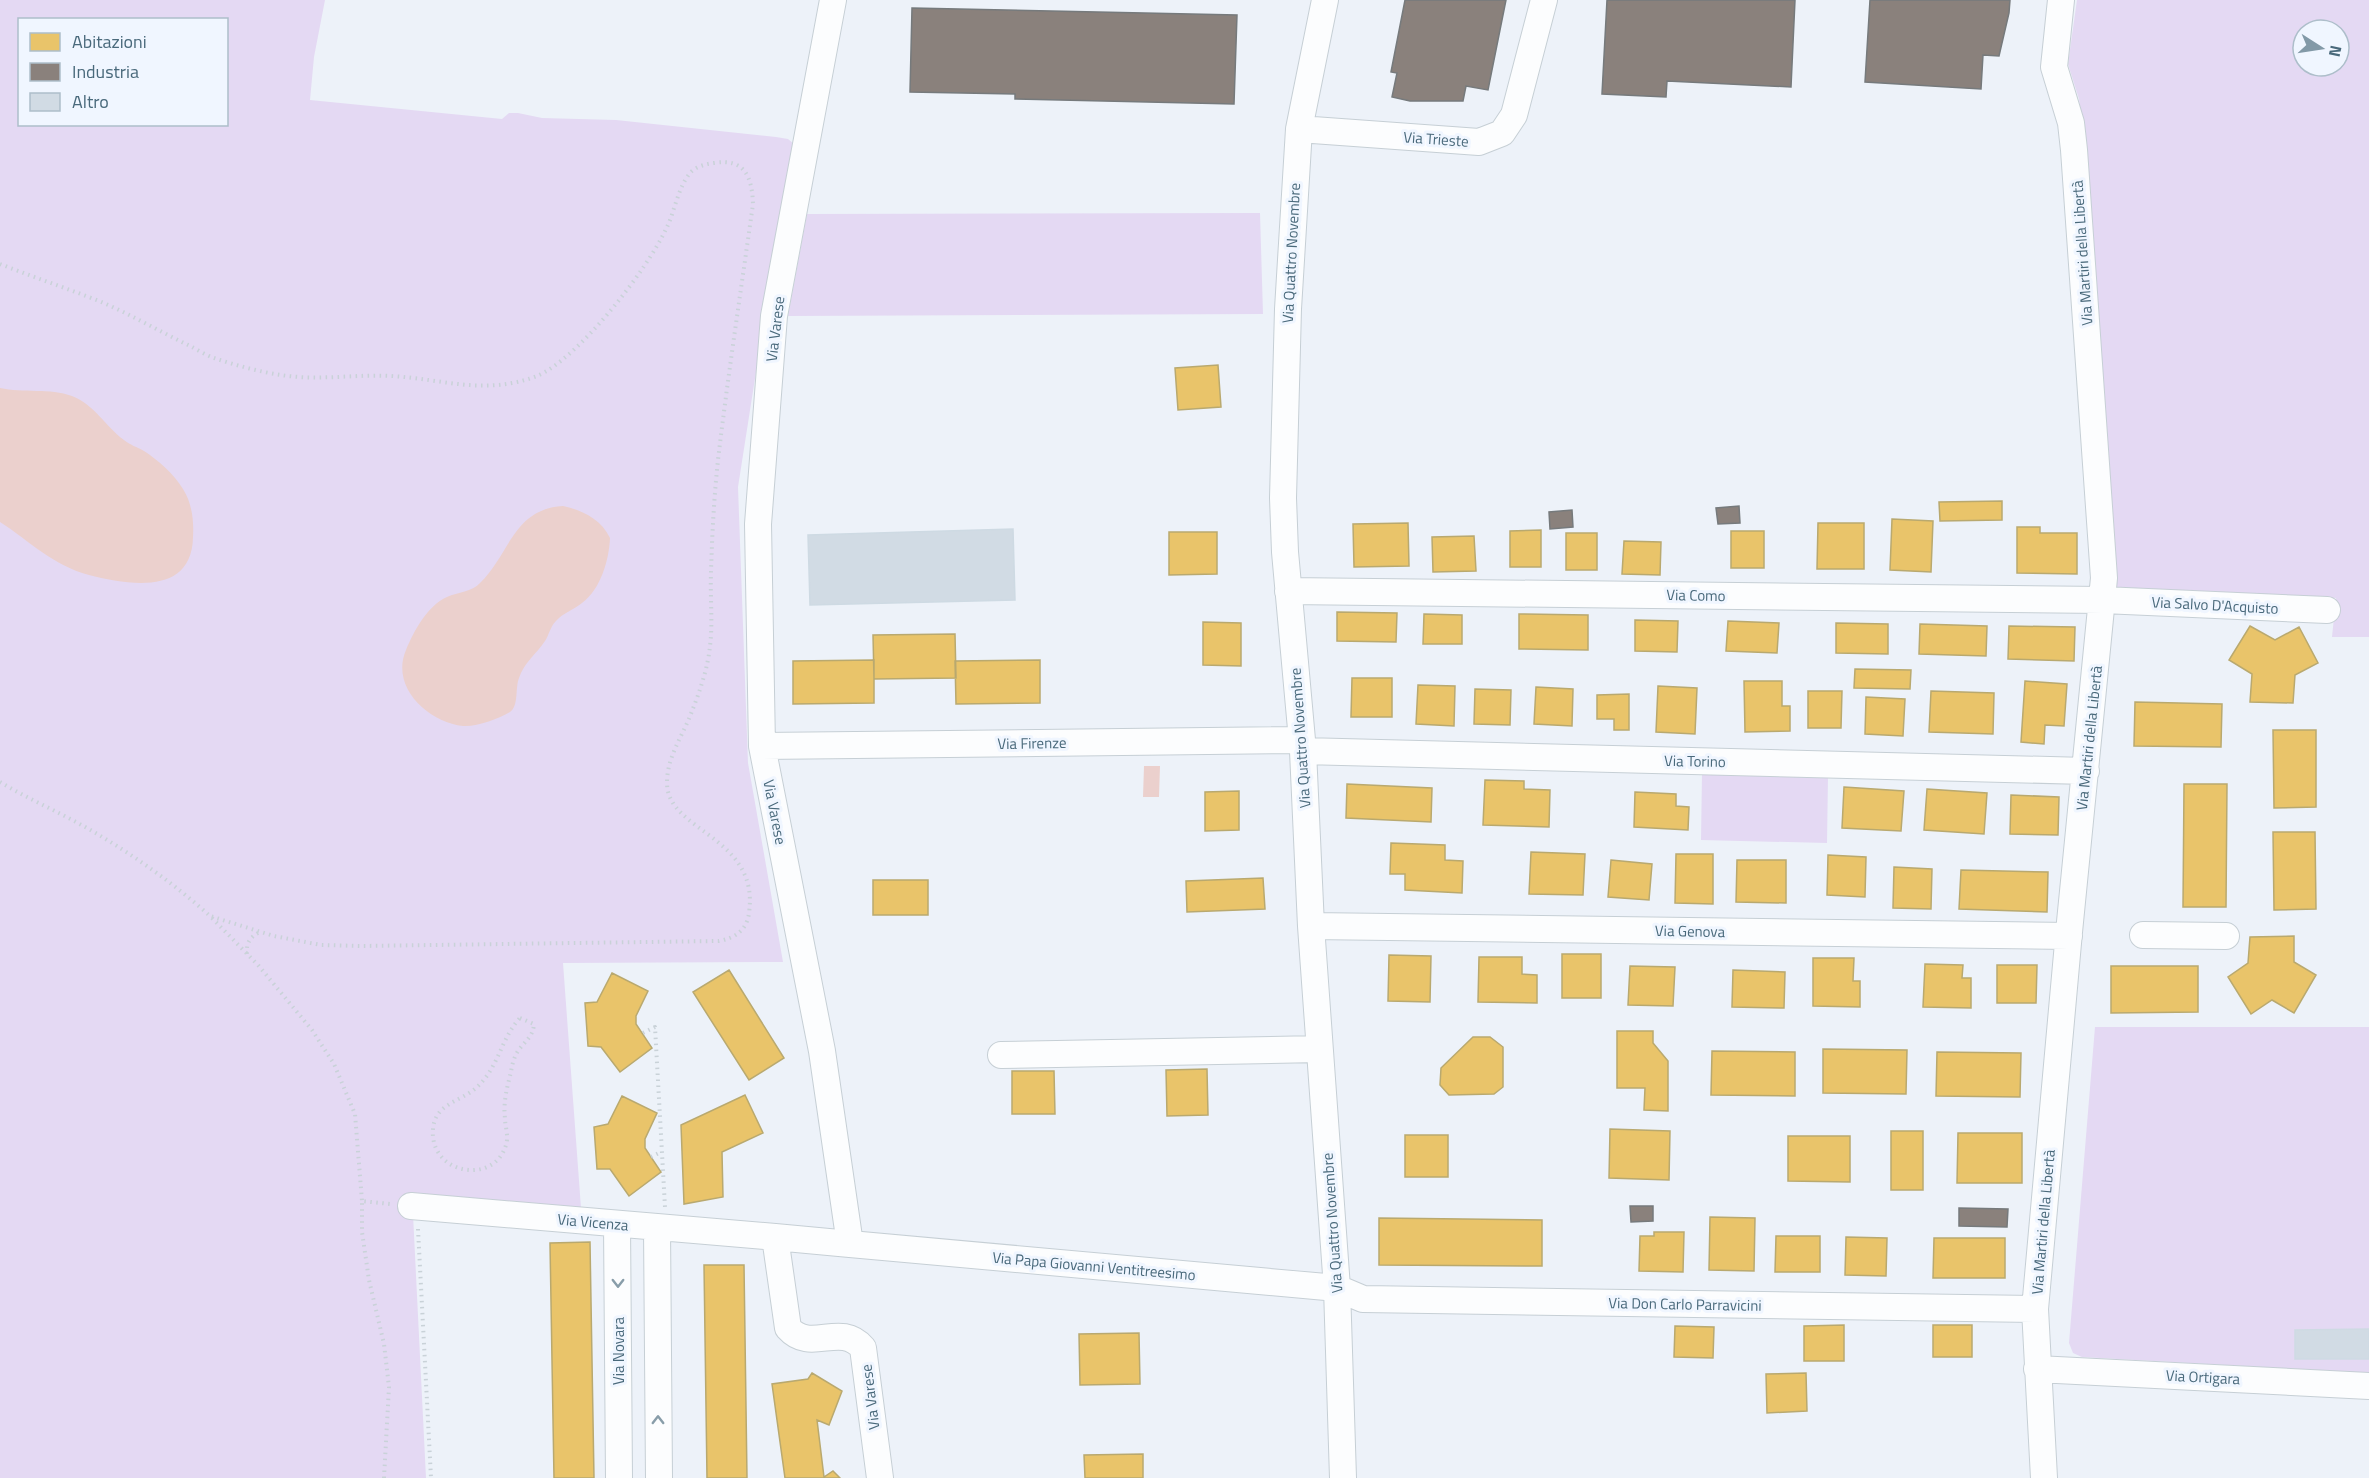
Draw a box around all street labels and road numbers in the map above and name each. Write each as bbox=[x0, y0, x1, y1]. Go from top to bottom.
street label: Via Trieste bbox=[1403, 125, 1469, 153]
street label: Via Martiri della Libertà bbox=[2065, 179, 2099, 326]
street label: Via Quattro Novembre bbox=[1276, 182, 1306, 324]
street label: Via Varese bbox=[760, 295, 790, 363]
street label: Via Como bbox=[1666, 583, 1726, 607]
street label: Via Salvo D'Acquisto bbox=[2151, 590, 2279, 620]
street label: Via Martiri della Libertà bbox=[2070, 664, 2108, 812]
street label: Via Quattro Novembre bbox=[1284, 667, 1316, 809]
street label: Via Firenze bbox=[997, 731, 1067, 755]
street label: Via Torino bbox=[1664, 749, 1726, 773]
street label: Via Varese bbox=[757, 777, 793, 847]
street label: Via Genova bbox=[1655, 919, 1726, 943]
street label: Via Martiri della Libertà bbox=[2025, 1148, 2061, 1296]
street label: Via Quattro Novembre bbox=[1316, 1152, 1348, 1294]
street label: Via Vicenza bbox=[557, 1207, 630, 1237]
street label: Via Papa Giovanni Ventitreesimo bbox=[991, 1246, 1197, 1286]
street label: Via Don Carlo Parravicini bbox=[1608, 1291, 1762, 1317]
street label: Via Novara bbox=[607, 1317, 630, 1385]
street label: Via Varese bbox=[855, 1363, 885, 1431]
street label: Via Ortigara bbox=[2165, 1364, 2241, 1390]

